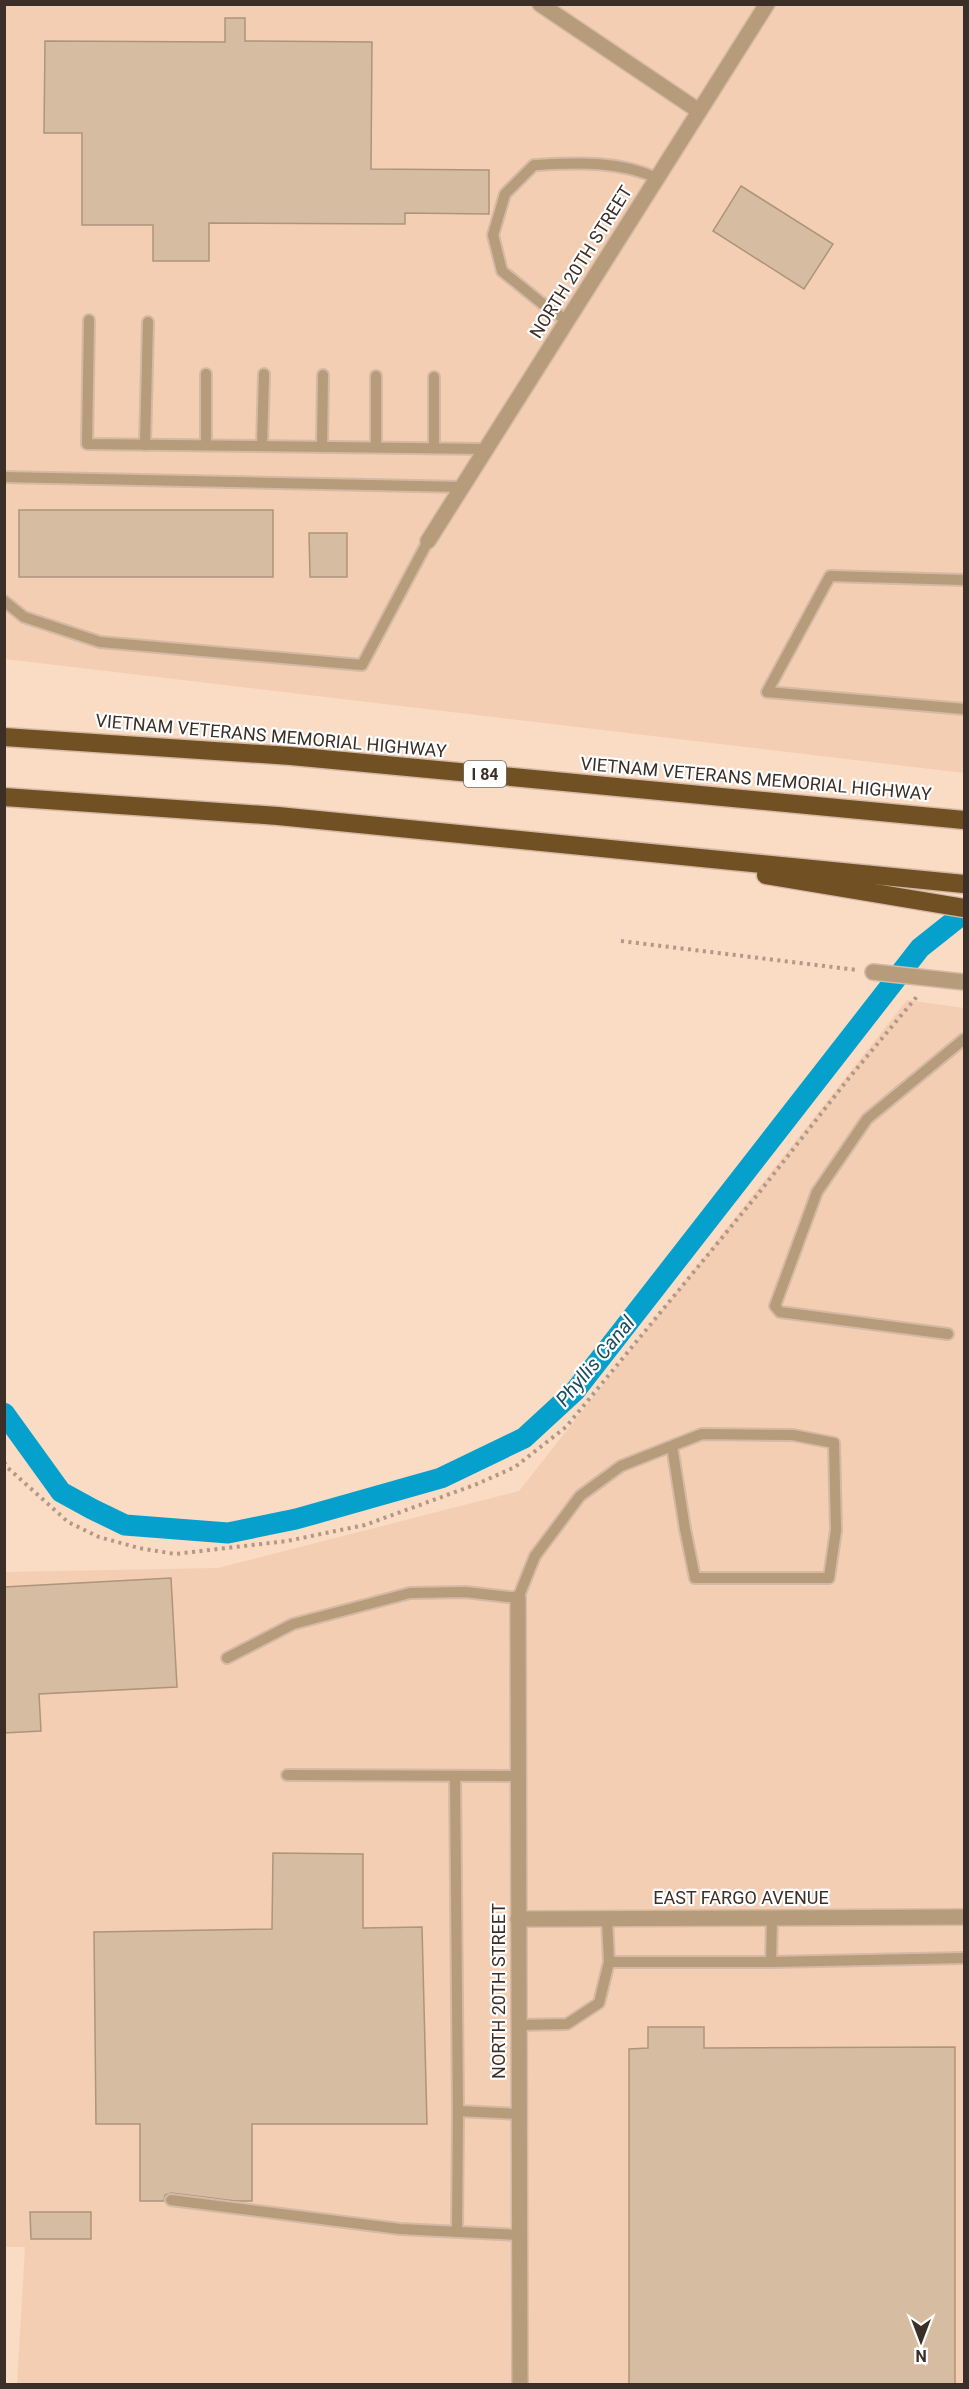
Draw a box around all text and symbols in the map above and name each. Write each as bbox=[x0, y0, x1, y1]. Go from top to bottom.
street label: NORTH 20TH STREET bbox=[525, 181, 636, 342]
street label: VIETNAM VETERANS MEMORIAL HIGHWAY bbox=[95, 710, 448, 761]
street label: VIETNAM VETERANS MEMORIAL HIGHWAY bbox=[580, 753, 933, 804]
road number: I 84 bbox=[464, 761, 506, 787]
water label: Phyllis Canal bbox=[550, 1311, 640, 1411]
street label: EAST FARGO AVENUE bbox=[653, 1887, 829, 1908]
street label: NORTH 20TH STREET bbox=[488, 1903, 509, 2079]
north arrow bbox=[891, 2311, 951, 2371]
text: N bbox=[915, 2346, 927, 2365]

